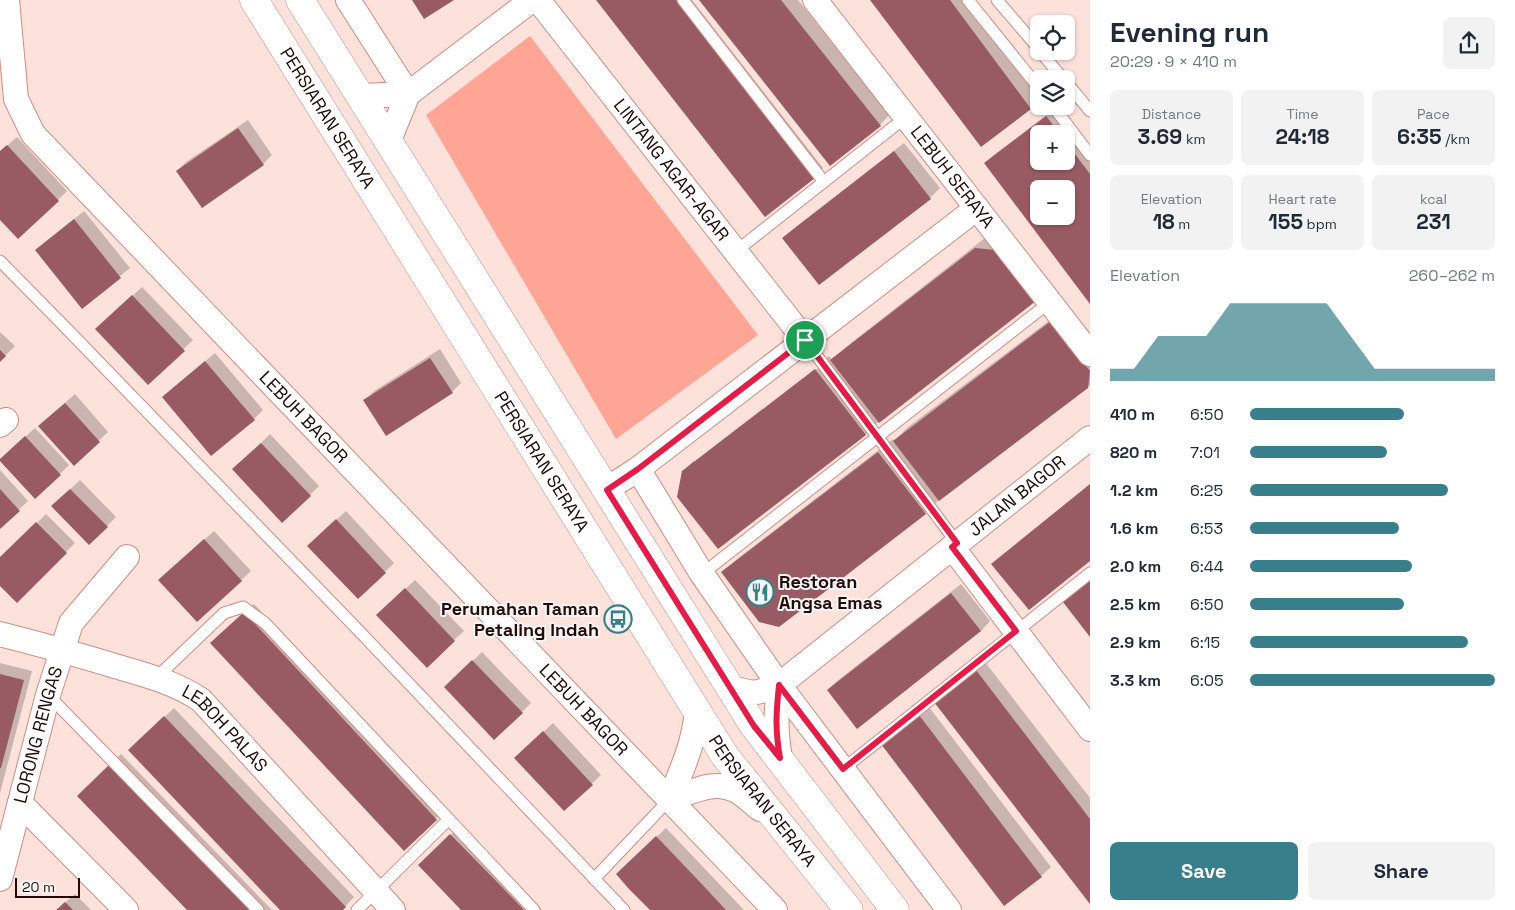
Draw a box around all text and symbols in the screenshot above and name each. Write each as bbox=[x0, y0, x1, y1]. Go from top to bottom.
text: Evening run bbox=[1110, 14, 1269, 50]
map controls bbox=[1030, 15, 1075, 225]
button: locate bbox=[1030, 15, 1075, 60]
button: share bbox=[1443, 17, 1495, 69]
street label: PERSIARAN SERAYA bbox=[275, 43, 380, 192]
text: 20:29 · 9 × 410 m bbox=[1110, 51, 1237, 72]
button: layers bbox=[1030, 70, 1075, 115]
street label: LINTANG AGAR-AGAR bbox=[609, 94, 735, 245]
text: Distance bbox=[1142, 105, 1201, 123]
text: Time bbox=[1287, 105, 1318, 123]
text: Pace bbox=[1417, 105, 1450, 123]
street label: LEBUH SERAYA bbox=[906, 121, 1000, 233]
text: 3.69 bbox=[1138, 123, 1182, 150]
text: 24:18 bbox=[1276, 123, 1329, 150]
text: 6:35 bbox=[1397, 123, 1442, 150]
button: + bbox=[1030, 125, 1075, 170]
text: km bbox=[1182, 130, 1205, 148]
text: /km bbox=[1442, 130, 1470, 148]
button: − bbox=[1030, 180, 1075, 225]
text: Elevation bbox=[1141, 190, 1202, 208]
text: Heart rate bbox=[1269, 190, 1336, 208]
text: kcal bbox=[1420, 190, 1447, 208]
text: 18 bbox=[1153, 208, 1175, 235]
text: 155 bbox=[1268, 208, 1303, 235]
text: 231 bbox=[1416, 208, 1451, 235]
text: m bbox=[1175, 215, 1190, 233]
text: bpm bbox=[1303, 215, 1337, 233]
text: Elevation bbox=[1110, 265, 1180, 286]
text: 260–262 m bbox=[1409, 265, 1495, 286]
pin bbox=[784, 319, 826, 361]
icon: arrive bbox=[791, 326, 819, 354]
street label: LEBUH BAGOR bbox=[255, 366, 353, 468]
street label: PERSIARAN SERAYA bbox=[490, 387, 595, 536]
text: 410 m bbox=[1110, 404, 1155, 425]
text: 6:50 bbox=[1190, 404, 1224, 425]
text: 820 m bbox=[1110, 442, 1157, 463]
text: 7:01 bbox=[1190, 442, 1220, 463]
street label: JALAN BAGOR bbox=[964, 450, 1070, 541]
text: 1.2 km bbox=[1110, 480, 1158, 501]
text: 6:25 bbox=[1190, 480, 1223, 501]
text: 1.6 km bbox=[1110, 518, 1158, 539]
text: 6:53 bbox=[1190, 518, 1223, 539]
text: 2.0 km bbox=[1110, 556, 1161, 577]
text: 6:44 bbox=[1190, 556, 1224, 577]
place label: Restoran Angsa Emas bbox=[779, 570, 882, 614]
restaurant icon: Restoran Angsa Emas bbox=[745, 577, 775, 607]
text: 2.5 km bbox=[1110, 594, 1161, 615]
text: 6:50 bbox=[1190, 594, 1224, 615]
place label: Perumahan Taman Petaling Indah bbox=[441, 597, 599, 641]
bus stop icon: Perumahan Taman Petaling Indah bbox=[603, 604, 633, 634]
text: 2.9 km bbox=[1110, 632, 1161, 653]
text: 6:15 bbox=[1190, 632, 1220, 653]
street label: LEBUH BAGOR bbox=[535, 659, 633, 760]
street label: LORONG RENGAS bbox=[8, 663, 67, 806]
text: 3.3 km bbox=[1110, 670, 1161, 691]
text: 6:05 bbox=[1190, 670, 1224, 691]
street label: LEBOH PALAS bbox=[178, 679, 273, 776]
street label: PERSIARAN SERAYA bbox=[704, 730, 822, 871]
button: Save bbox=[1110, 842, 1298, 900]
button: Share bbox=[1308, 842, 1495, 900]
scale bar bbox=[15, 875, 80, 898]
text: 20 m bbox=[22, 878, 55, 896]

